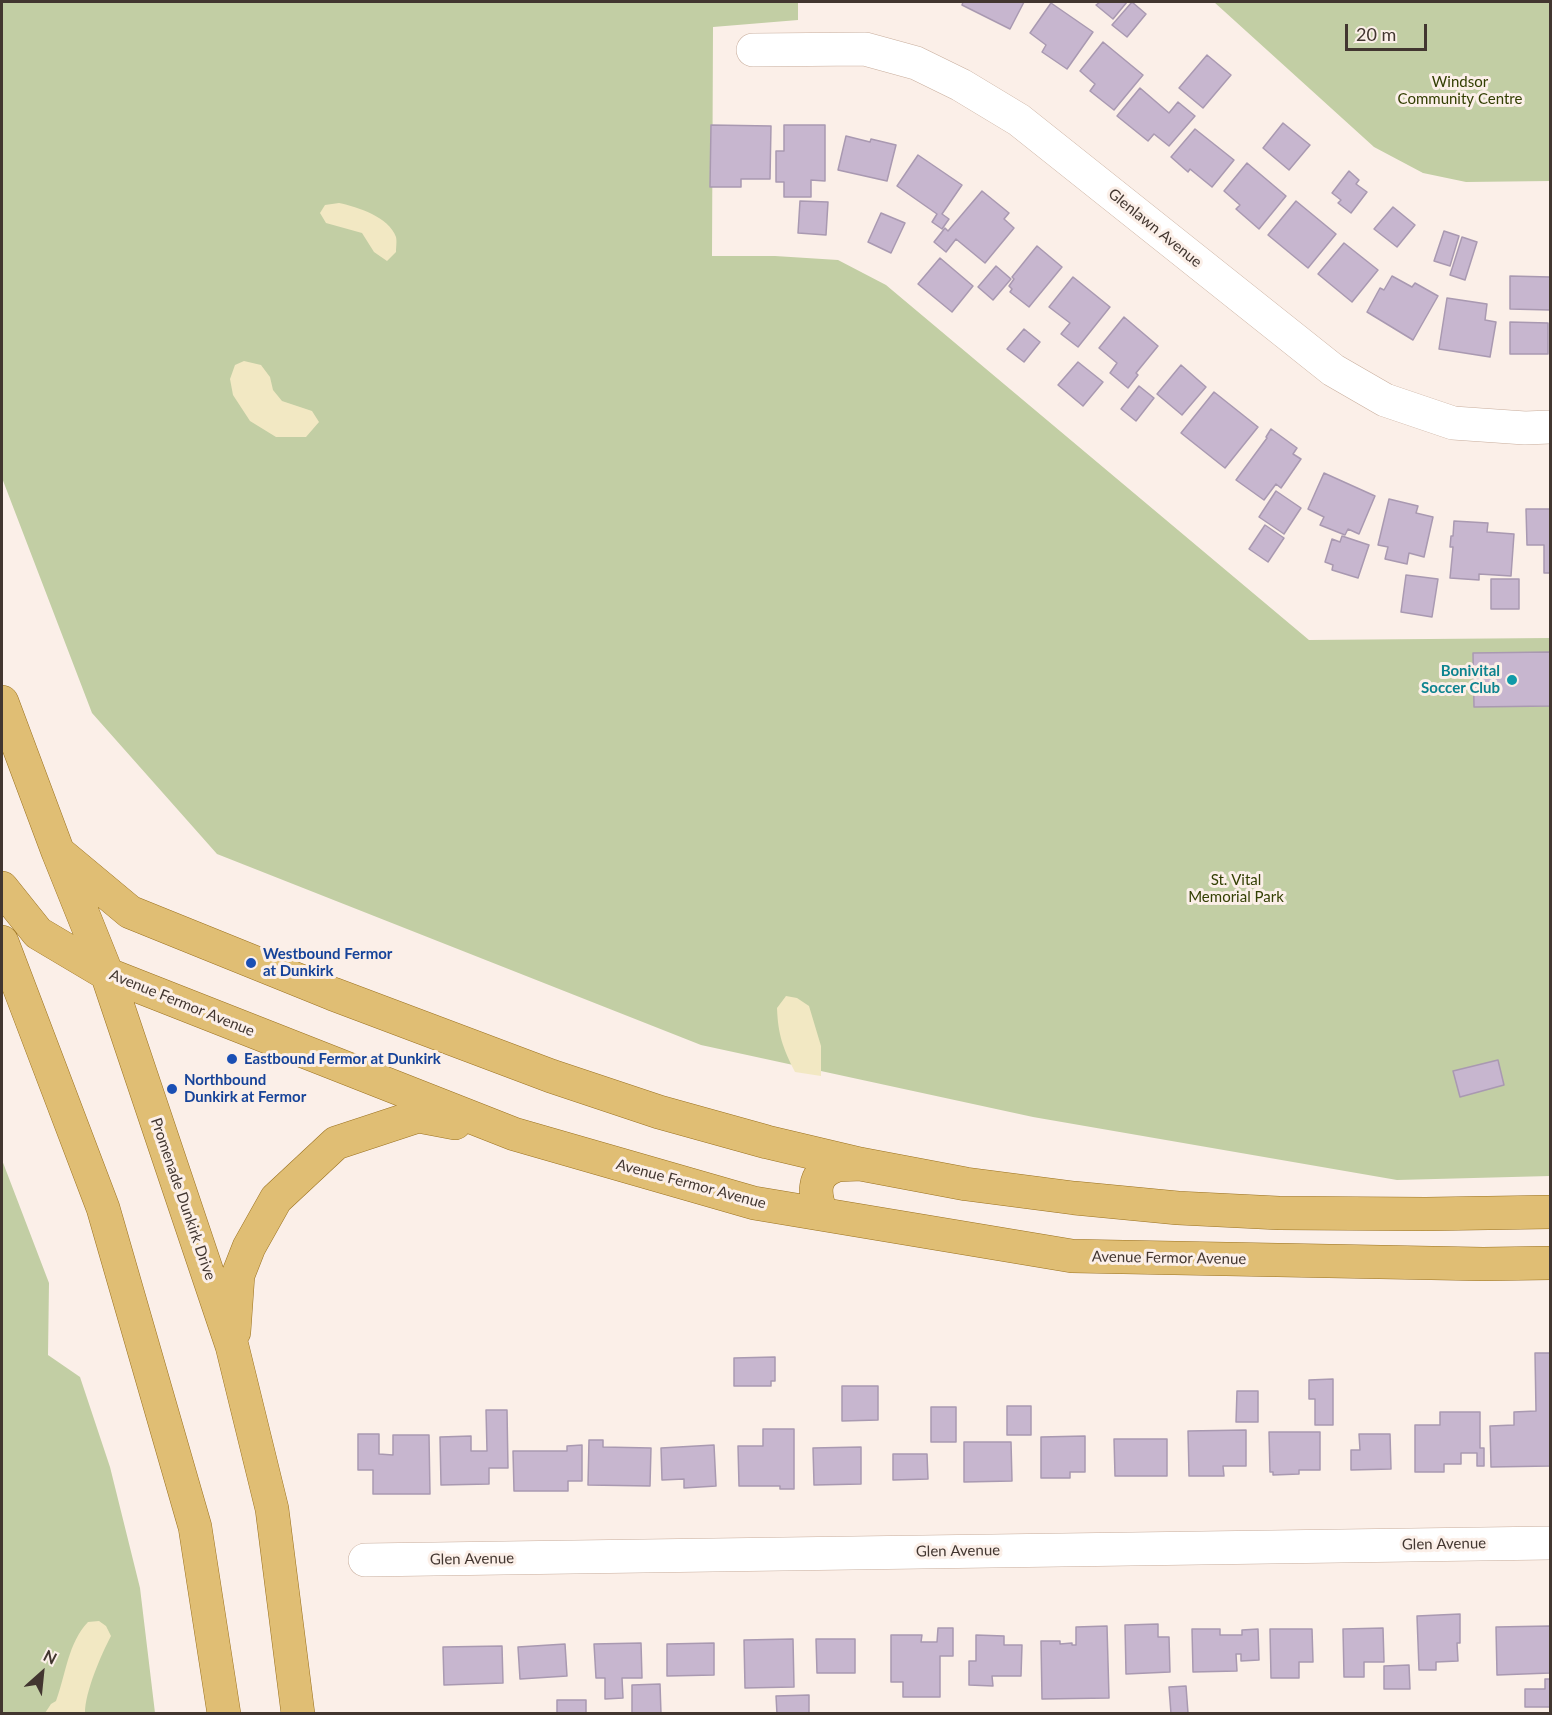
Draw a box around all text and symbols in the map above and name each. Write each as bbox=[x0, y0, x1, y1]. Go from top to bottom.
scale bar bbox=[1348, 12, 1430, 50]
text: 20 m bbox=[1356, 23, 1396, 45]
park label: Windsor Community Centre bbox=[1398, 73, 1522, 108]
street label: Glenlawn Avenue bbox=[1105, 185, 1205, 271]
place label: Bonivital Soccer Club bbox=[1421, 662, 1500, 697]
marker: Bonivital Soccer Club bbox=[1505, 673, 1519, 687]
park label: St. Vital Memorial Park bbox=[1188, 871, 1284, 906]
place label: Westbound Fermor at Dunkirk bbox=[263, 945, 392, 980]
marker: Westbound Fermor at Dunkirk bbox=[244, 956, 258, 970]
street label: Avenue Fermor Avenue bbox=[107, 966, 257, 1040]
place label: Eastbound Fermor at Dunkirk bbox=[244, 1050, 441, 1068]
marker: Eastbound Fermor at Dunkirk bbox=[225, 1052, 239, 1066]
place label: Northbound Dunkirk at Fermor bbox=[184, 1071, 306, 1106]
marker: Northbound Dunkirk at Fermor bbox=[165, 1082, 179, 1096]
street label: Promenade Dunkirk Drive bbox=[147, 1115, 219, 1283]
street label: Avenue Fermor Avenue bbox=[614, 1155, 768, 1213]
street label: Avenue Fermor Avenue bbox=[1092, 1248, 1246, 1268]
street label: Glen Avenue bbox=[1402, 1534, 1486, 1554]
street label: Glen Avenue bbox=[916, 1541, 1000, 1561]
street label: Glen Avenue bbox=[430, 1549, 514, 1569]
north arrow bbox=[12, 1643, 72, 1703]
text: N bbox=[41, 1645, 60, 1668]

